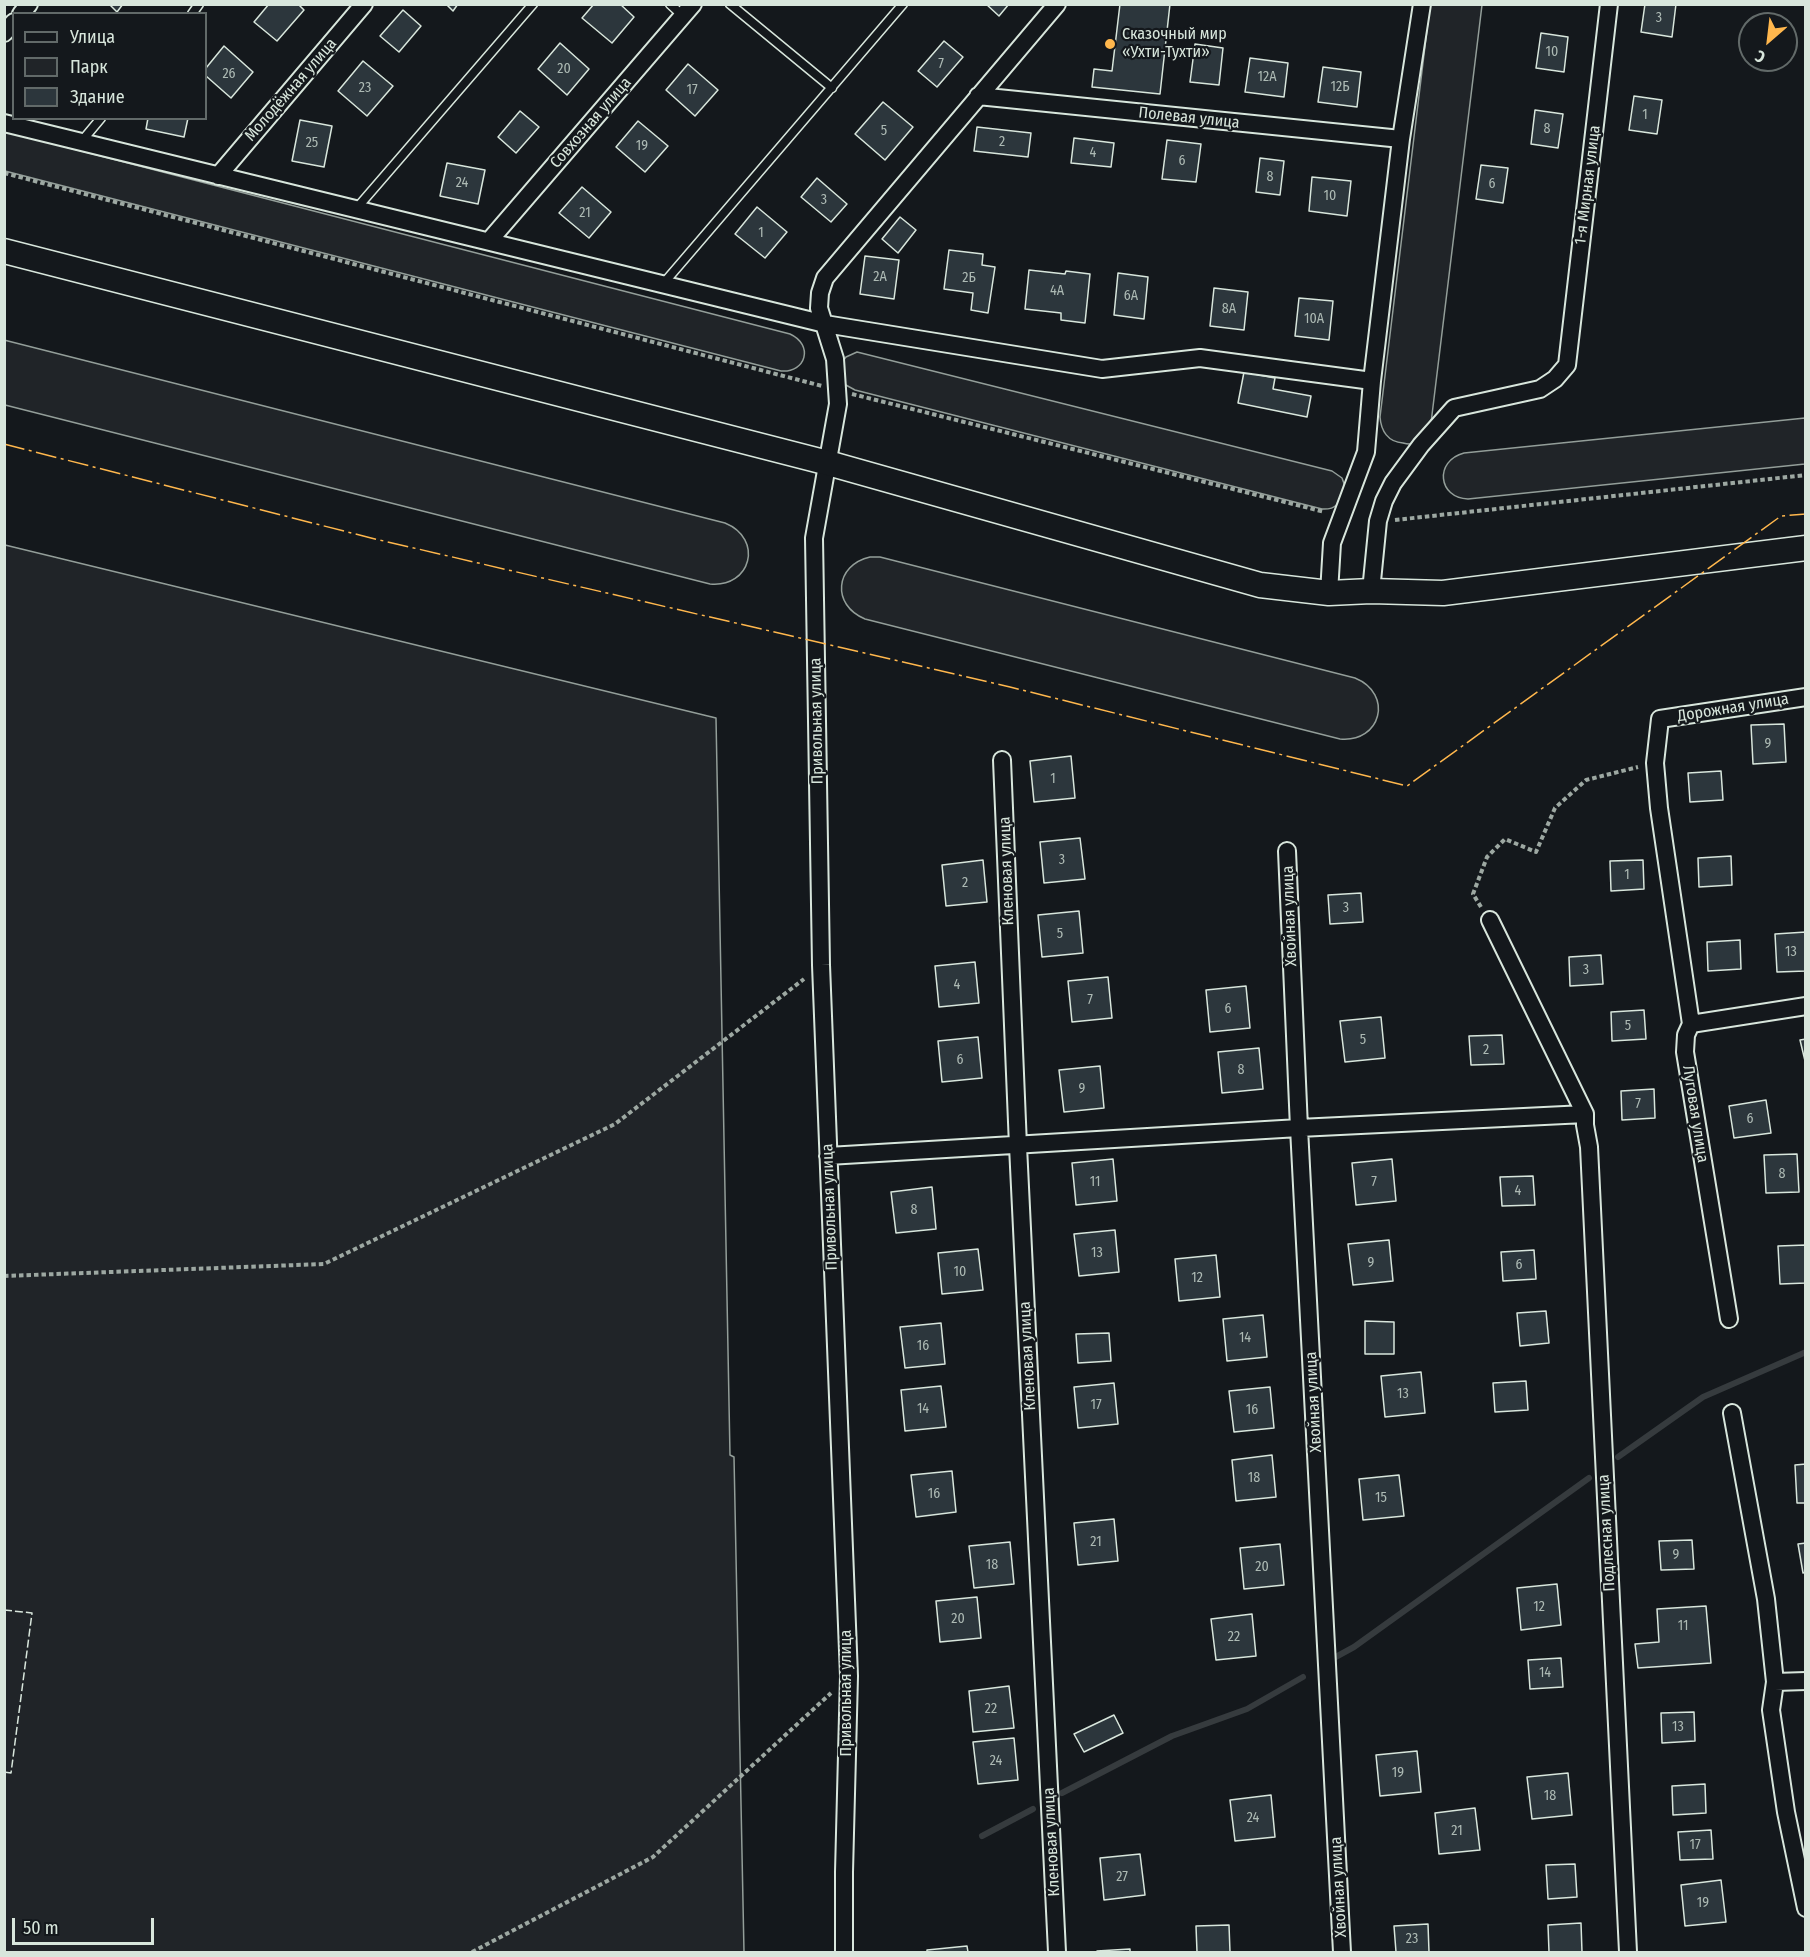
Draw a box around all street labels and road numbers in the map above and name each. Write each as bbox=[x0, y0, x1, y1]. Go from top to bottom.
street label: Молодёжная улица bbox=[241, 35, 341, 145]
street label: Совхозная улица bbox=[546, 74, 636, 172]
street label: Полевая улица bbox=[1138, 103, 1240, 133]
street label: 1-я Мирная улица bbox=[1571, 124, 1605, 246]
street label: Привольная улица bbox=[806, 657, 828, 785]
street label: Дорожная улица bbox=[1676, 690, 1790, 726]
street label: Кленовая улица bbox=[996, 816, 1018, 926]
street label: Хвойная улица bbox=[1279, 865, 1301, 967]
street label: Луговая улица bbox=[1678, 1064, 1712, 1164]
street label: Привольная улица bbox=[818, 1143, 842, 1271]
street label: Кленовая улица bbox=[1016, 1301, 1040, 1411]
street label: Хвойная улица bbox=[1302, 1351, 1326, 1453]
street label: Подлесная улица bbox=[1594, 1474, 1620, 1592]
street label: Привольная улица bbox=[837, 1630, 857, 1756]
street label: Кленовая улица bbox=[1040, 1787, 1064, 1897]
street label: Хвойная улица bbox=[1327, 1836, 1351, 1938]

